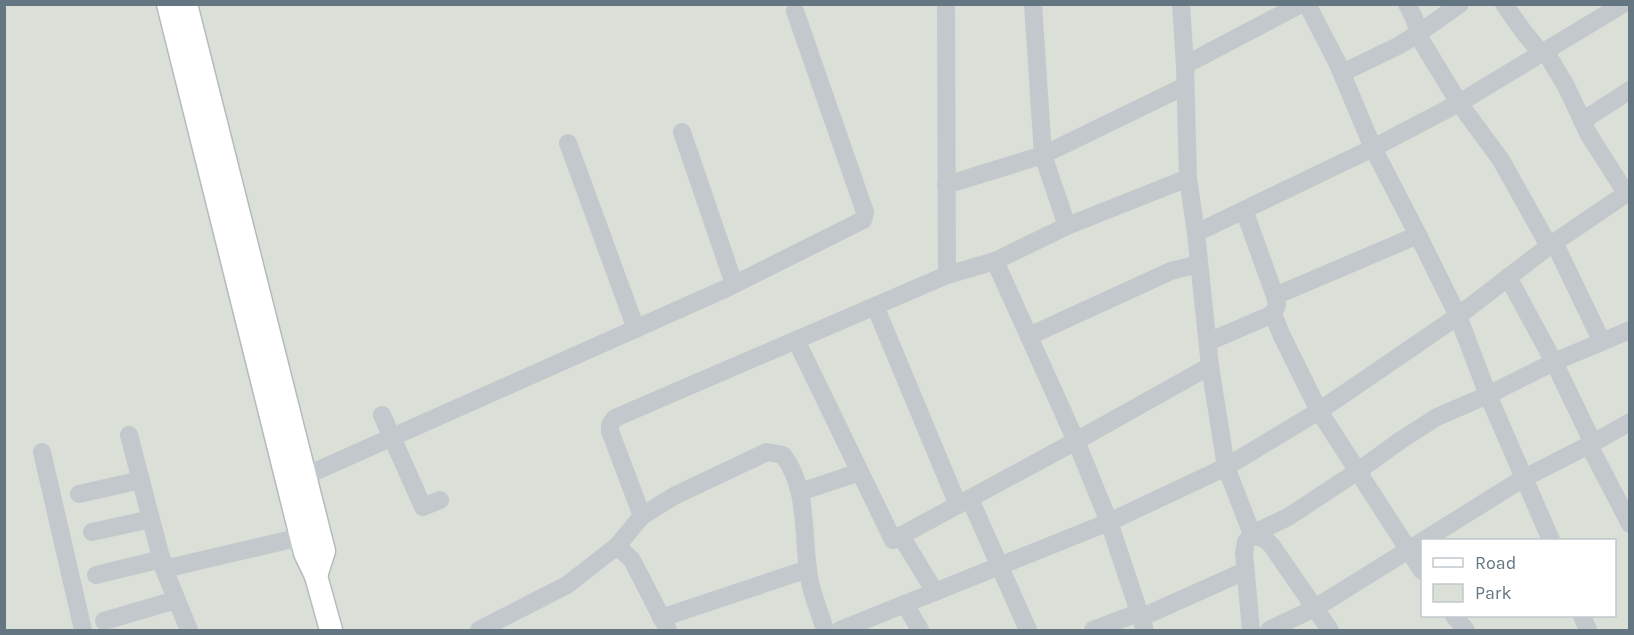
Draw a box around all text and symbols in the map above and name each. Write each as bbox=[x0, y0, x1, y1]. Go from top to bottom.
legend bbox=[1421, 539, 1616, 617]
text: Road bbox=[1475, 552, 1516, 574]
text: Park bbox=[1475, 582, 1512, 604]

